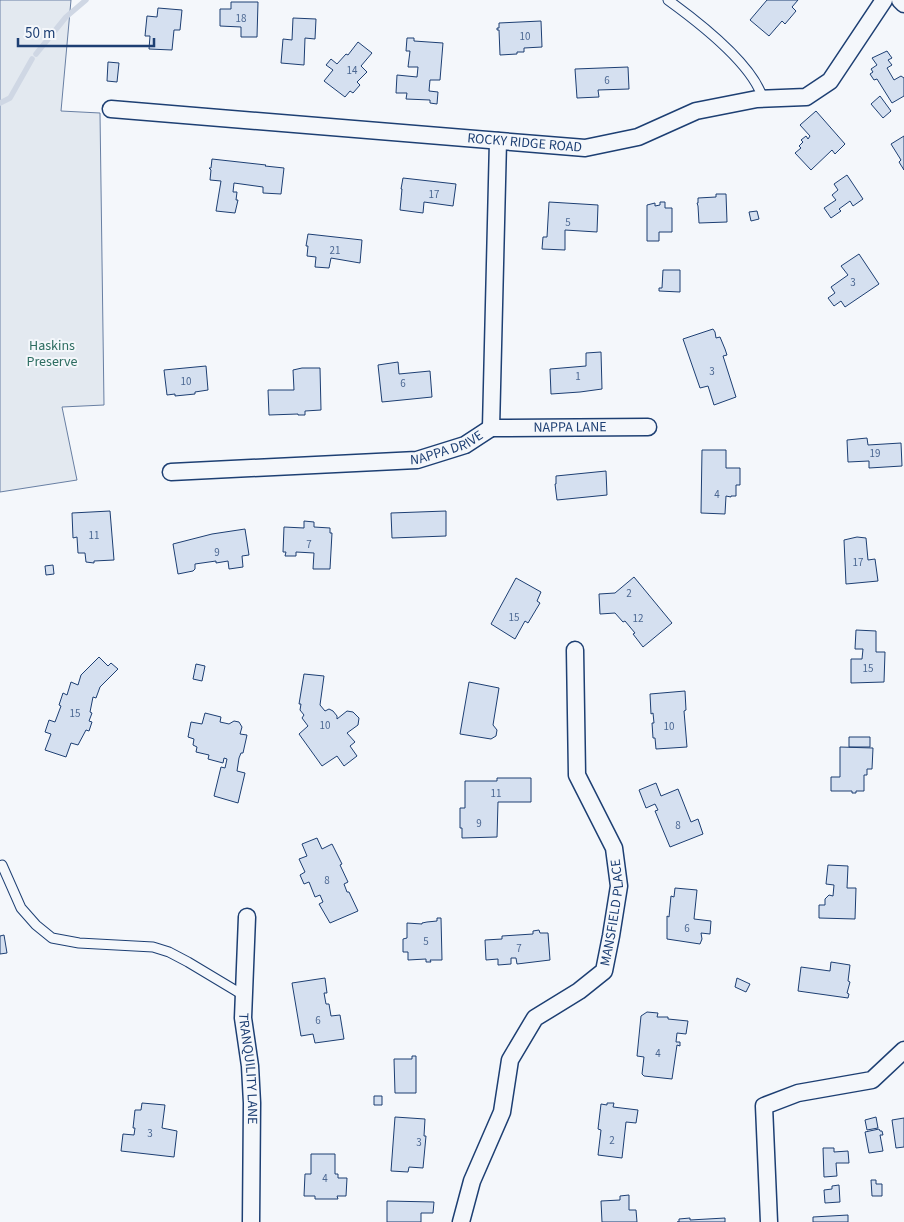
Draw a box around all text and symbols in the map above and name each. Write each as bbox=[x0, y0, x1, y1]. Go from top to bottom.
house number: 18 bbox=[236, 11, 247, 26]
scale bar bbox=[18, 15, 154, 47]
text: 50 m bbox=[25, 23, 55, 44]
house number: 10 bbox=[520, 29, 530, 44]
house number: 14 bbox=[347, 63, 358, 78]
house number: 6 bbox=[604, 73, 610, 88]
street label: ROCKY RIDGE ROAD bbox=[466, 128, 583, 158]
house number: 17 bbox=[429, 187, 439, 202]
house number: 5 bbox=[565, 215, 571, 230]
house number: 21 bbox=[330, 243, 340, 258]
house number: 3 bbox=[850, 275, 856, 290]
park label: Haskins Preserve bbox=[26, 336, 78, 372]
house number: 3 bbox=[709, 364, 715, 379]
house number: 1 bbox=[575, 369, 581, 384]
house number: 10 bbox=[181, 374, 191, 389]
house number: 6 bbox=[400, 376, 406, 391]
street label: NAPPA LANE bbox=[533, 417, 607, 438]
street label: NAPPA DRIVE bbox=[410, 426, 487, 470]
house number: 19 bbox=[870, 446, 880, 461]
house number: 4 bbox=[714, 487, 720, 502]
house number: 11 bbox=[89, 528, 99, 543]
house number: 7 bbox=[306, 537, 312, 552]
house number: 9 bbox=[214, 545, 220, 560]
house number: 17 bbox=[853, 555, 863, 570]
house number: 2 bbox=[626, 586, 632, 601]
house number: 15 bbox=[509, 610, 519, 625]
house number: 12 bbox=[633, 611, 643, 626]
house number: 15 bbox=[863, 661, 873, 676]
house number: 15 bbox=[70, 706, 80, 721]
house number: 10 bbox=[320, 718, 330, 733]
house number: 10 bbox=[664, 719, 674, 734]
house number: 11 bbox=[491, 786, 501, 801]
house number: 9 bbox=[476, 816, 482, 831]
house number: 8 bbox=[675, 818, 681, 833]
street label: MANSFIELD PLACE bbox=[595, 858, 629, 968]
house number: 8 bbox=[324, 873, 330, 888]
house number: 6 bbox=[684, 921, 690, 936]
house number: 5 bbox=[423, 934, 429, 949]
house number: 7 bbox=[516, 941, 522, 956]
street label: TRANQUILITY LANE bbox=[233, 1012, 262, 1125]
house number: 6 bbox=[315, 1013, 321, 1028]
house number: 4 bbox=[655, 1046, 661, 1061]
house number: 3 bbox=[147, 1126, 153, 1141]
house number: 2 bbox=[609, 1133, 615, 1148]
house number: 3 bbox=[416, 1135, 422, 1150]
house number: 4 bbox=[322, 1171, 328, 1186]

